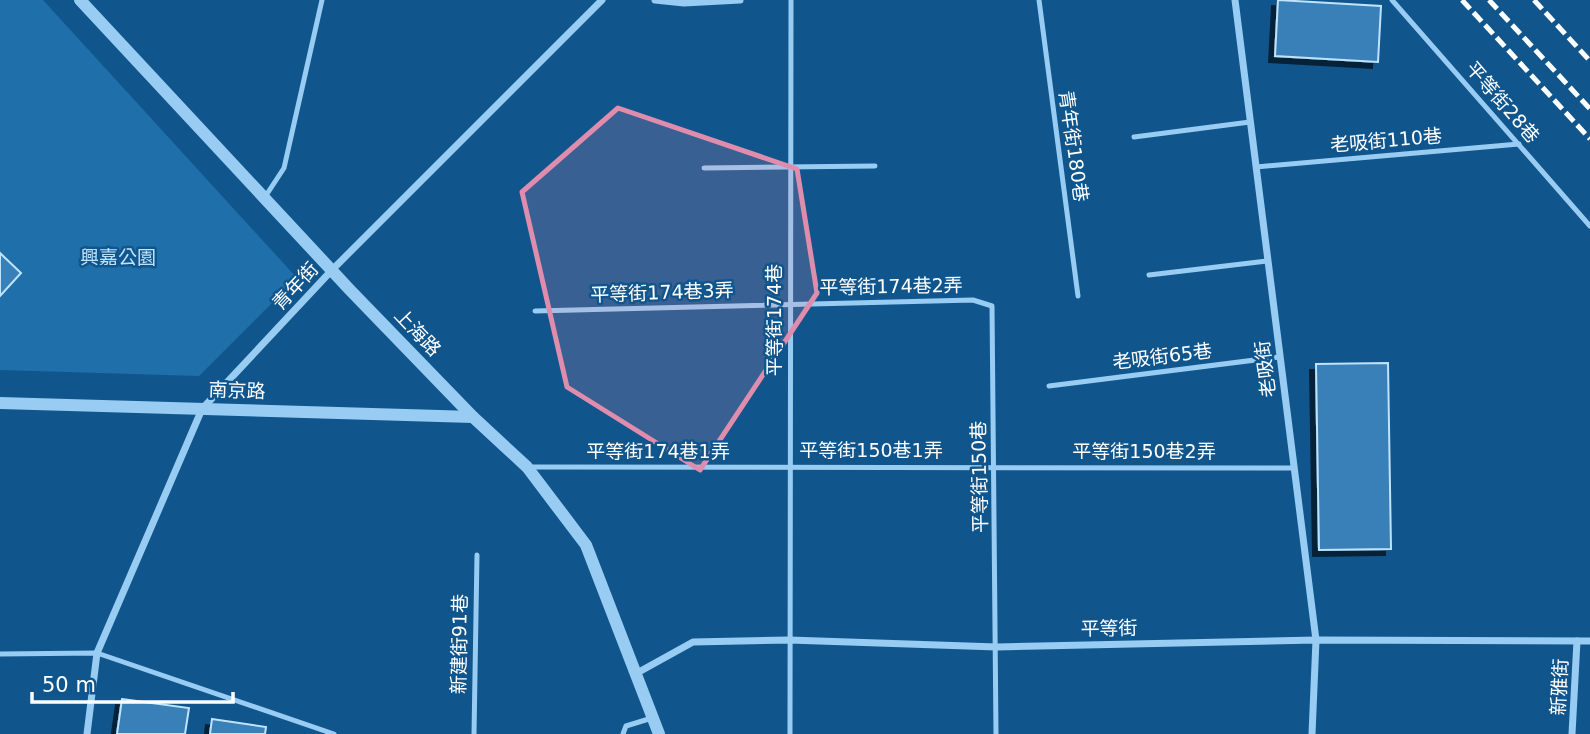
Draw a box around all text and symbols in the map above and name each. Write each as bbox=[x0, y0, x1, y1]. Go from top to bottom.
street label: 平等街28巷 bbox=[1462, 57, 1544, 147]
street label: 青年街180巷 bbox=[1055, 89, 1093, 203]
street label: 老吸街110巷 bbox=[1329, 124, 1443, 156]
park label: 興嘉公園 bbox=[80, 246, 156, 268]
street label: 青年街 bbox=[268, 258, 322, 314]
street label: 平等街174巷 bbox=[763, 264, 785, 376]
street label: 平等街174巷2弄 bbox=[819, 274, 963, 298]
street label: 平等街174巷3弄 bbox=[590, 279, 734, 305]
street label: 上海路 bbox=[390, 304, 446, 360]
street label: 老吸街65巷 bbox=[1111, 339, 1213, 373]
street label: 老吸街 bbox=[1251, 339, 1279, 399]
street label: 南京路 bbox=[208, 378, 266, 402]
street label: 平等街150巷 bbox=[967, 421, 991, 533]
street label: 平等街150巷1弄 bbox=[799, 439, 943, 461]
street label: 平等街174巷1弄 bbox=[586, 440, 730, 462]
street label: 平等街150巷2弄 bbox=[1072, 440, 1216, 462]
street label: 新建街91巷 bbox=[447, 594, 471, 694]
street label: 平等街 bbox=[1080, 617, 1138, 639]
street label: 新雅街 bbox=[1547, 658, 1571, 716]
scale bar bbox=[32, 660, 233, 704]
text: 50 m bbox=[42, 673, 96, 697]

